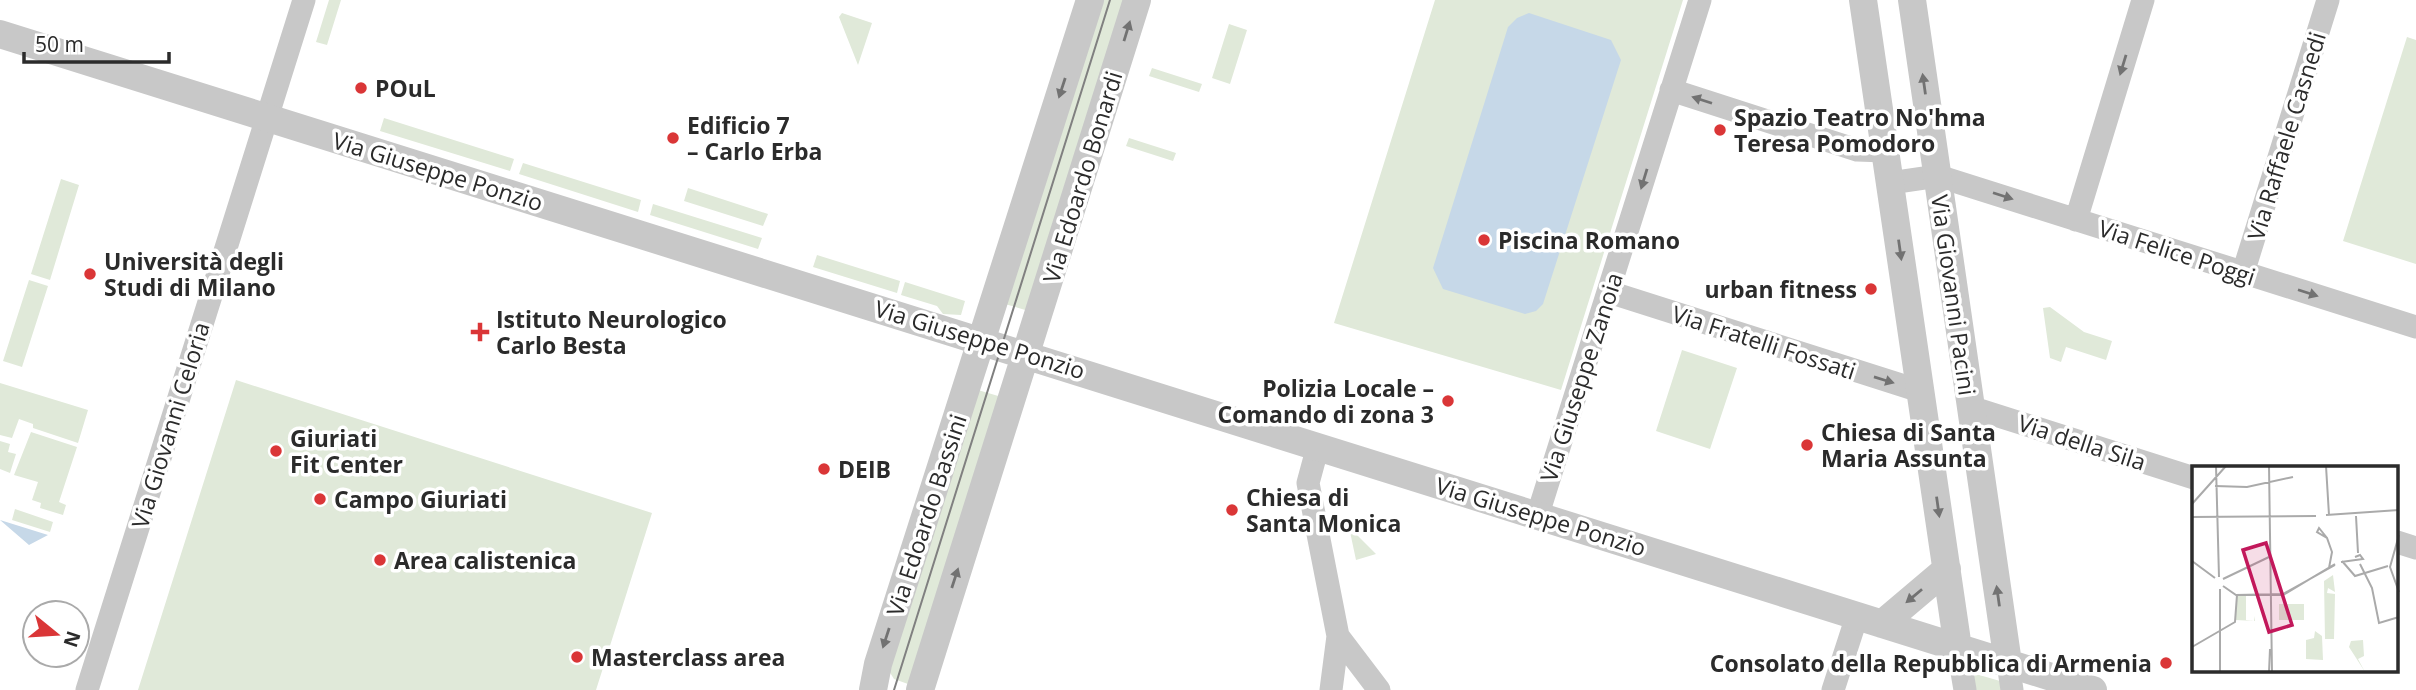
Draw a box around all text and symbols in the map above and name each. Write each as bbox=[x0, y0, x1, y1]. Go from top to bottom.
one-way arrow bbox=[1123, 20, 1133, 41]
scale bar bbox=[24, 21, 170, 65]
street label: Via Raffaele Casnedi bbox=[2239, 28, 2333, 244]
text: 50 m bbox=[35, 30, 84, 58]
one-way arrow bbox=[2118, 55, 2128, 76]
street label: Via Edoardo Bonardi bbox=[1035, 67, 1129, 287]
place label: POuL bbox=[375, 72, 436, 104]
one-way arrow bbox=[1918, 73, 1929, 95]
one-way arrow bbox=[1056, 78, 1067, 99]
marker: POuL bbox=[353, 80, 369, 96]
one-way arrow bbox=[1692, 94, 1713, 105]
place label: Spazio Teatro No'hma Teresa Pomodoro bbox=[1734, 101, 1986, 159]
place label: Edificio 7 – Carlo Erba bbox=[687, 109, 822, 167]
marker: Spazio Teatro No'hma Teresa Pomodoro bbox=[1712, 122, 1728, 138]
street label: Via Giuseppe Ponzio bbox=[329, 124, 547, 218]
marker: Edificio 7 – Carlo Erba bbox=[665, 130, 681, 146]
one-way arrow bbox=[1638, 168, 1649, 189]
one-way arrow bbox=[1992, 192, 2013, 202]
street label: Via Giovanni Pacini bbox=[1924, 193, 1984, 397]
street label: Via Felice Poggi bbox=[2095, 212, 2259, 292]
place label: Piscina Romano bbox=[1498, 224, 1680, 256]
marker: Piscina Romano bbox=[1476, 232, 1492, 248]
one-way arrow bbox=[1895, 239, 1906, 261]
place label: Università degli Studi di Milano bbox=[104, 245, 284, 303]
marker: Università degli Studi di Milano bbox=[82, 266, 98, 282]
street label: Via Giuseppe Zanoia bbox=[1532, 268, 1630, 486]
place label: urban fitness bbox=[1704, 273, 1857, 305]
marker: urban fitness bbox=[1863, 281, 1879, 297]
one-way arrow bbox=[2298, 289, 2319, 299]
street label: Via Giuseppe Ponzio bbox=[871, 292, 1089, 386]
street label: Via Fratelli Fossati bbox=[1668, 297, 1860, 387]
place label: Istituto Neurologico Carlo Besta bbox=[496, 303, 727, 361]
street label: Via Giovanni Celoria bbox=[123, 318, 217, 532]
marker: Istituto Neurologico Carlo Besta bbox=[470, 322, 490, 342]
place label: Polizia Locale – Comando di zona 3 bbox=[1218, 372, 1434, 430]
one-way arrow bbox=[1873, 375, 1894, 385]
marker: Polizia Locale – Comando di zona 3 bbox=[1440, 393, 1456, 409]
street label: Via della Sila bbox=[2014, 406, 2150, 478]
street label: Via Edoardo Bassini bbox=[878, 410, 974, 620]
place label: Chiesa di Santa Maria Assunta bbox=[1821, 416, 1996, 474]
place label: Giuriati Fit Center bbox=[290, 422, 403, 480]
marker: Chiesa di Santa Maria Assunta bbox=[1799, 437, 1815, 453]
marker: Giuriati Fit Center bbox=[268, 443, 284, 459]
place label: DEIB bbox=[838, 453, 891, 485]
marker: DEIB bbox=[816, 461, 832, 477]
inset map bbox=[2192, 466, 2398, 672]
street label: Via Giuseppe Ponzio bbox=[1432, 469, 1650, 563]
place label: Chiesa di Santa Monica bbox=[1246, 481, 1401, 539]
place label: Campo Giuriati bbox=[334, 483, 507, 515]
marker: Campo Giuriati bbox=[312, 491, 328, 507]
one-way arrow bbox=[1932, 496, 1943, 518]
marker: Chiesa di Santa Monica bbox=[1224, 502, 1240, 518]
place label: Area calistenica bbox=[394, 544, 576, 576]
marker: Area calistenica bbox=[372, 552, 388, 568]
one-way arrow bbox=[950, 568, 961, 589]
one-way arrow bbox=[1993, 585, 2004, 607]
one-way arrow bbox=[1905, 588, 1923, 604]
north arrow bbox=[21, 599, 91, 669]
text: N bbox=[57, 628, 87, 651]
one-way arrow bbox=[880, 628, 891, 649]
place label: Masterclass area bbox=[591, 641, 785, 673]
place label: Consolato della Repubblica di Armenia bbox=[1710, 647, 2152, 679]
marker: Masterclass area bbox=[569, 649, 585, 665]
marker: Consolato della Repubblica di Armenia bbox=[2158, 655, 2174, 671]

